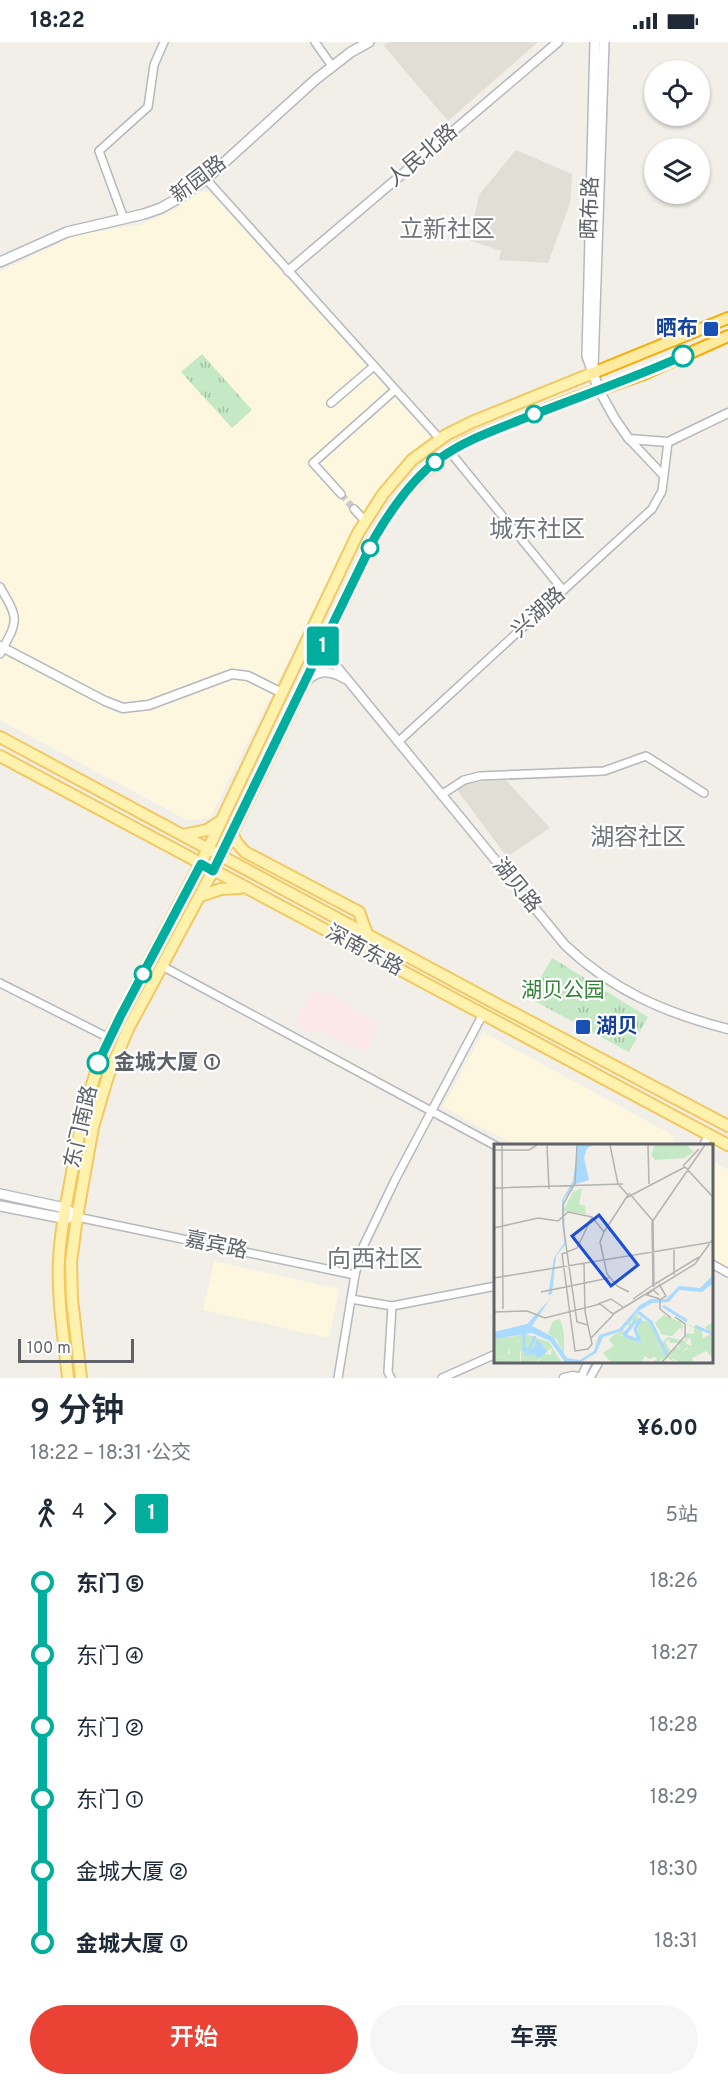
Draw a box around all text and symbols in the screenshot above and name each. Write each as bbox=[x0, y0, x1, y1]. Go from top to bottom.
text: 18:22 bbox=[30, 8, 85, 35]
map controls bbox=[644, 60, 710, 204]
button: locate bbox=[644, 60, 710, 126]
street label: 人民北路 bbox=[382, 119, 464, 193]
button: layers bbox=[644, 138, 710, 204]
street label: 新园路 bbox=[166, 150, 232, 210]
street label: 晒布路 bbox=[576, 176, 606, 240]
district label: 立新社区 bbox=[399, 216, 495, 246]
place label: 晒布 bbox=[656, 316, 698, 343]
marker: 晒布 bbox=[702, 320, 720, 338]
unlabelled marker bbox=[672, 345, 694, 367]
unlabelled marker bbox=[525, 405, 543, 423]
unlabelled marker bbox=[426, 453, 444, 471]
district label: 城东社区 bbox=[489, 516, 585, 546]
unlabelled marker bbox=[361, 539, 379, 557]
street label: 兴湖路 bbox=[507, 582, 571, 644]
line badge: 1 bbox=[304, 626, 342, 666]
text: 1 bbox=[319, 633, 327, 660]
district label: 湖容社区 bbox=[590, 824, 686, 854]
street label: 湖贝路 bbox=[486, 853, 546, 919]
street label: 深南东路 bbox=[321, 919, 407, 983]
unlabelled marker bbox=[134, 965, 152, 983]
park label: 湖贝公园 bbox=[521, 978, 605, 1005]
place label: 湖贝 bbox=[596, 1014, 638, 1041]
marker: 湖贝 bbox=[574, 1018, 592, 1036]
place label: 金城大厦 ① bbox=[114, 1050, 220, 1077]
marker: 金城大厦 ① bbox=[87, 1052, 109, 1074]
street label: 东门南路 bbox=[59, 1083, 105, 1171]
inset map bbox=[494, 1144, 713, 1363]
street label: 嘉宾路 bbox=[182, 1226, 250, 1266]
district label: 向西社区 bbox=[327, 1246, 423, 1276]
scale bar bbox=[18, 1336, 134, 1364]
text: 100 m bbox=[27, 1339, 71, 1359]
text: 9 分钟 bbox=[30, 1392, 124, 1434]
text: ¥6.00 bbox=[637, 1416, 698, 1443]
text: 18:22 – 18:31 · 公交 bbox=[30, 1441, 191, 1467]
icon: walk bbox=[30, 1497, 63, 1530]
icon: forward bbox=[93, 1497, 126, 1530]
text: 4 bbox=[72, 1500, 84, 1526]
text: 1 bbox=[147, 1500, 156, 1527]
text: 5站 bbox=[666, 1503, 698, 1529]
text: 18:26 bbox=[650, 1569, 698, 1595]
text: 东门 ⑤ bbox=[76, 1572, 143, 1599]
text: 18:27 bbox=[651, 1641, 698, 1667]
text: 东门 ④ bbox=[76, 1644, 143, 1671]
text: 18:28 bbox=[649, 1713, 698, 1739]
text: 东门 ② bbox=[76, 1716, 143, 1743]
text: 18:29 bbox=[650, 1785, 698, 1811]
text: 东门 ① bbox=[76, 1788, 143, 1815]
text: 18:30 bbox=[649, 1857, 698, 1883]
text: 金城大厦 ② bbox=[76, 1860, 187, 1887]
text: 18:31 bbox=[654, 1929, 698, 1955]
text: 金城大厦 ① bbox=[76, 1932, 187, 1959]
button: 开始 bbox=[30, 2005, 358, 2074]
button: 车票 bbox=[370, 2005, 698, 2074]

